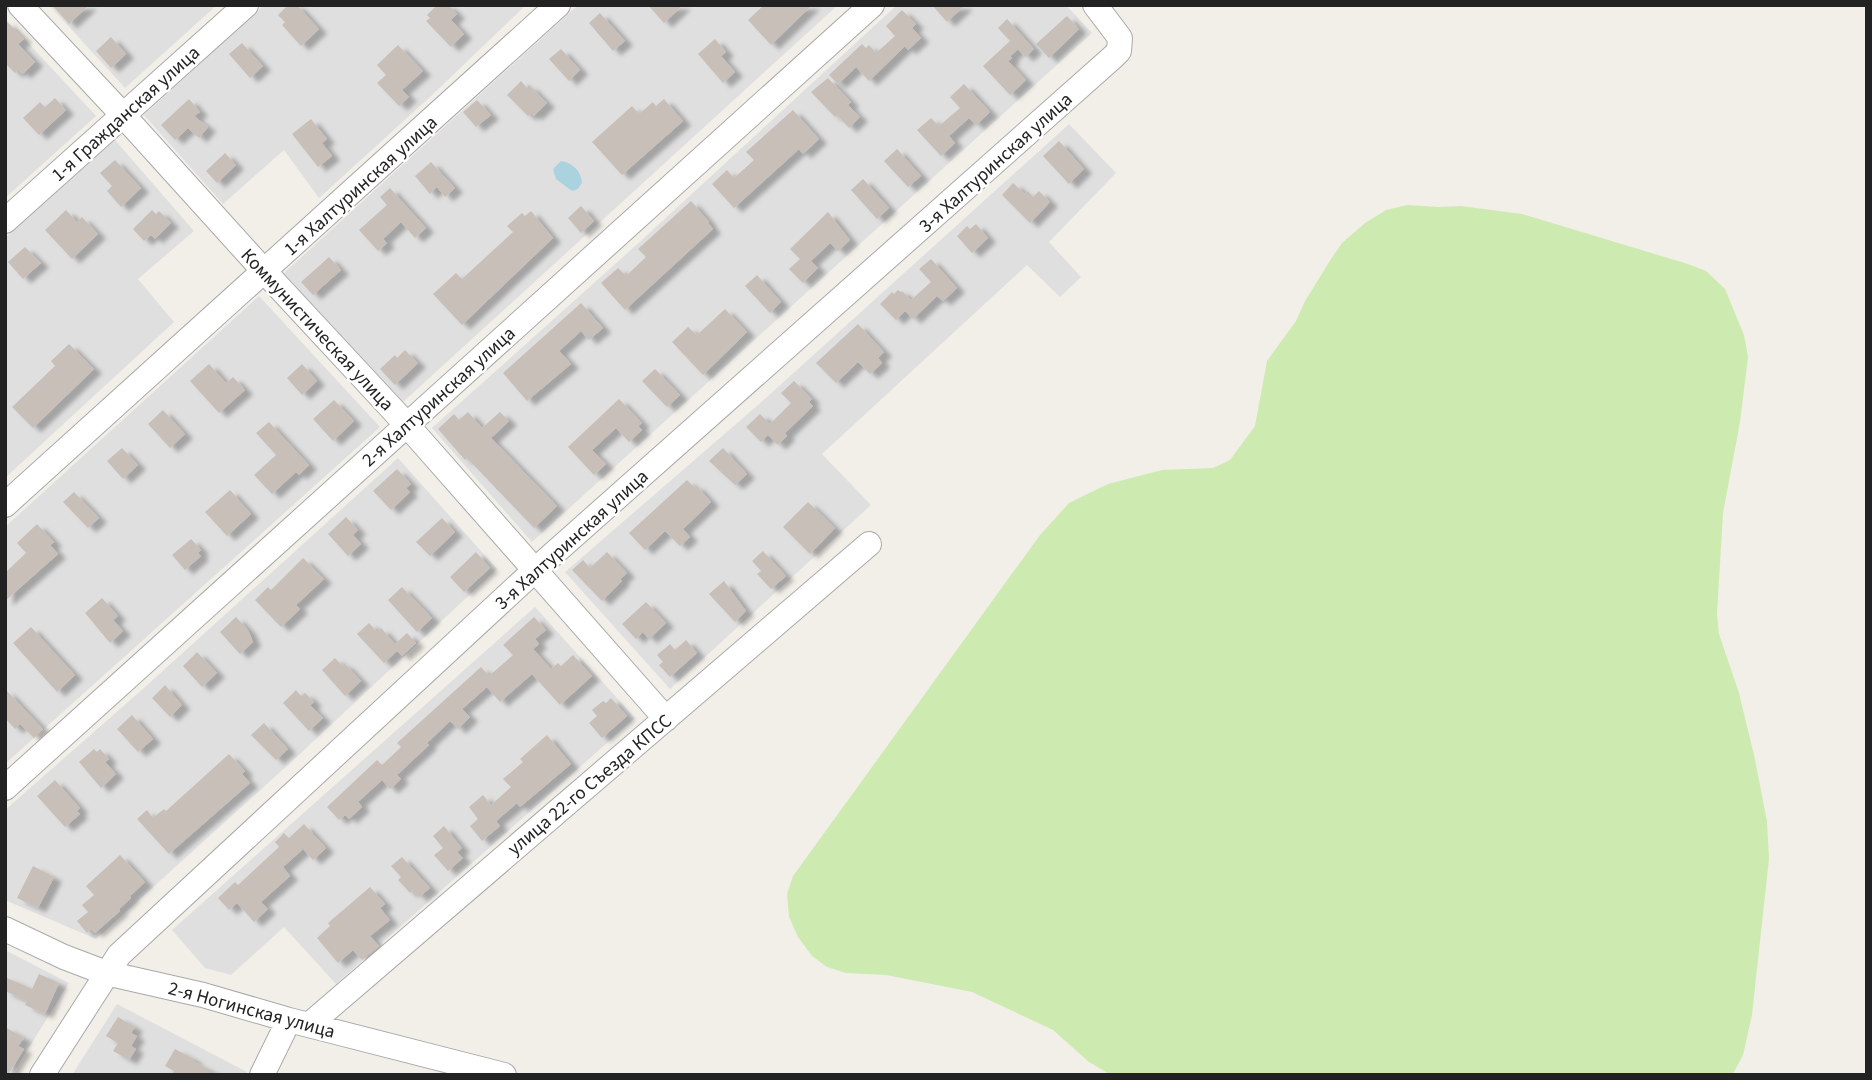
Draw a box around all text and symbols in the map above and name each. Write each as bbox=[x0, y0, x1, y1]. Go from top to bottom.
street label: 1-я Гражданская улица bbox=[46, 40, 206, 188]
street label: 3-я Халтуринская улица bbox=[913, 87, 1079, 240]
street label: 1-я Халтуринская улица bbox=[278, 110, 444, 263]
street label: Коммунистическая улица bbox=[234, 243, 400, 417]
street label: 2-я Халтуринская улица bbox=[356, 321, 522, 474]
street label: 3-я Халтуринская улица bbox=[489, 464, 655, 617]
street label: улица 22-го Съезда КПСС bbox=[502, 708, 678, 862]
street label: 2-я Ногинская улица bbox=[165, 975, 338, 1046]

